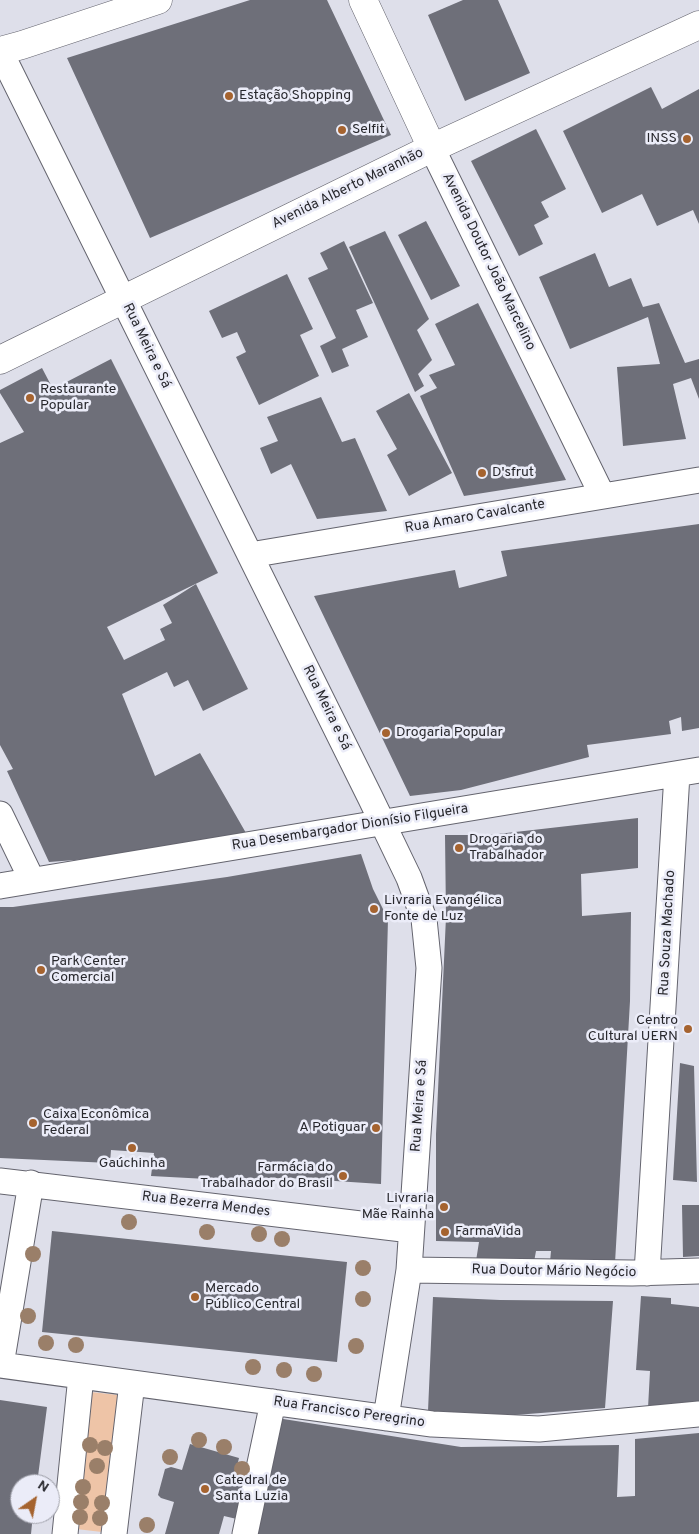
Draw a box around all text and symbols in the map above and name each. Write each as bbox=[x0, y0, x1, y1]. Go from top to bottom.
place label: Estação Shopping bbox=[239, 88, 351, 104]
marker: Estação Shopping bbox=[223, 90, 235, 102]
place label: Selfit bbox=[352, 122, 385, 138]
marker: Selfit bbox=[336, 124, 348, 136]
place label: INSS bbox=[646, 131, 677, 147]
marker: INSS bbox=[681, 133, 693, 145]
street label: Avenida Alberto Maranhão bbox=[270, 145, 426, 233]
street label: Avenida Doutor João Marcelino bbox=[438, 170, 538, 354]
street label: Rua Meira e Sá bbox=[118, 301, 174, 391]
place label: Restaurante Popular bbox=[40, 382, 116, 414]
marker: Restaurante Popular bbox=[24, 392, 36, 404]
place label: D'sfrut bbox=[492, 465, 534, 481]
marker: D'sfrut bbox=[476, 467, 488, 479]
street label: Rua Amaro Cavalcante bbox=[404, 496, 546, 538]
street label: Rua Meira e Sá bbox=[298, 663, 354, 753]
place label: Drogaria Popular bbox=[396, 725, 503, 741]
marker: Drogaria Popular bbox=[380, 727, 392, 739]
street label: Rua Desembargador Dionísio Filgueira bbox=[231, 801, 469, 855]
place label: Drogaria do Trabalhador bbox=[469, 832, 544, 864]
marker: Drogaria do Trabalhador bbox=[453, 842, 465, 854]
street label: Rua Souza Machado bbox=[656, 870, 680, 996]
place label: Livraria Evangélica Fonte de Luz bbox=[384, 893, 502, 926]
marker: Livraria Evangélica Fonte de Luz bbox=[368, 903, 380, 915]
place label: Park Center Comercial bbox=[51, 954, 126, 986]
marker: Park Center Comercial bbox=[35, 964, 47, 976]
place label: Centro Cultural UERN bbox=[588, 1013, 678, 1046]
marker: Centro Cultural UERN bbox=[682, 1023, 694, 1035]
street label: Rua Meira e Sá bbox=[408, 1059, 432, 1153]
place label: Caixa Econômica Federal bbox=[43, 1107, 149, 1140]
marker: Caixa Econômica Federal bbox=[27, 1117, 39, 1129]
place label: A Potiguar bbox=[299, 1120, 366, 1136]
marker: A Potiguar bbox=[370, 1122, 382, 1134]
marker: Gaúchinha bbox=[126, 1142, 138, 1154]
place label: Gaúchinha bbox=[99, 1156, 165, 1172]
place label: Farmácia do Trabalhador do Brasil bbox=[200, 1160, 333, 1192]
marker: Farmácia do Trabalhador do Brasil bbox=[337, 1170, 349, 1182]
street label: Rua Bezerra Mendes bbox=[141, 1189, 271, 1221]
place label: Livraria Mãe Rainha bbox=[362, 1191, 434, 1224]
marker: Livraria Mãe Rainha bbox=[438, 1201, 450, 1213]
place label: FarmaVida bbox=[455, 1224, 521, 1240]
marker: FarmaVida bbox=[439, 1226, 451, 1238]
street label: Rua Doutor Mário Negócio bbox=[471, 1262, 637, 1282]
place label: Mercado Público Central bbox=[205, 1281, 300, 1314]
marker: Mercado Público Central bbox=[189, 1291, 201, 1303]
street label: Rua Francisco Peregrino bbox=[272, 1394, 426, 1432]
place label: Catedral de Santa Luzia bbox=[215, 1473, 288, 1505]
north arrow bbox=[10, 1474, 60, 1524]
text: N bbox=[34, 1477, 52, 1497]
marker: Catedral de Santa Luzia bbox=[199, 1483, 211, 1495]

